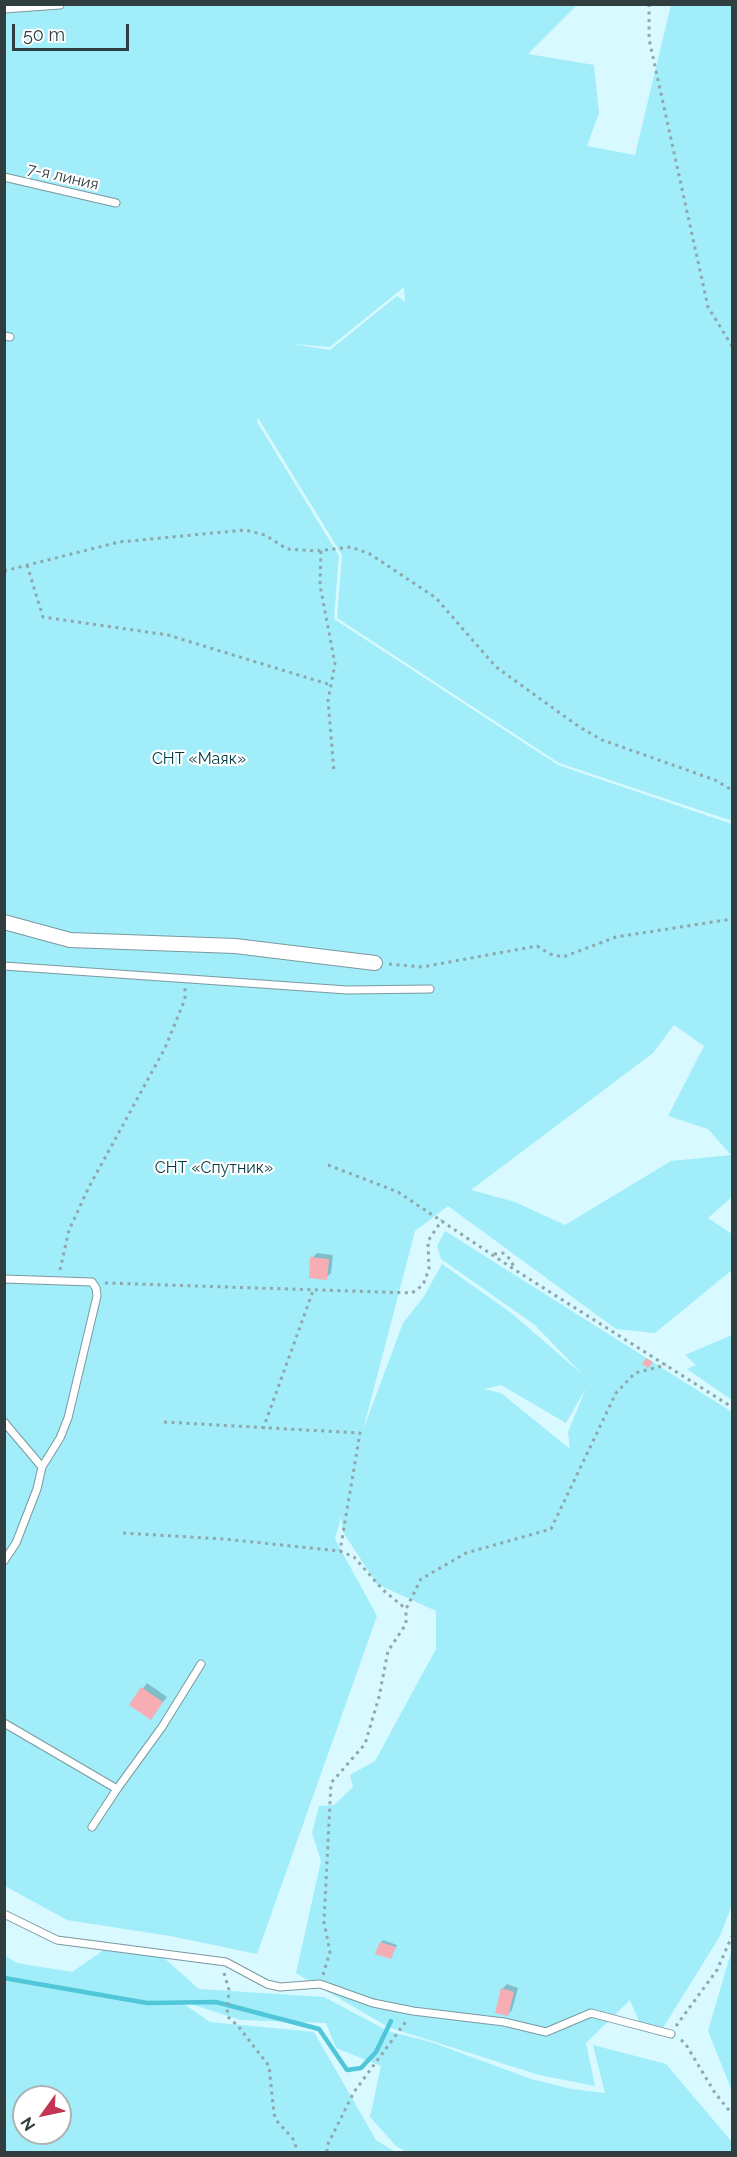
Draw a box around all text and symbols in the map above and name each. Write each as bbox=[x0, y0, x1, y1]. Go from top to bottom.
scale bar bbox=[15, 12, 132, 50]
text: 50 m bbox=[23, 24, 65, 45]
street label: 7-я линия bbox=[25, 159, 101, 195]
park label: СНТ «Маяк» bbox=[152, 749, 246, 769]
park label: СНТ «Спутник» bbox=[155, 1158, 273, 1178]
north arrow bbox=[12, 2085, 72, 2145]
text: N bbox=[17, 2114, 39, 2134]

